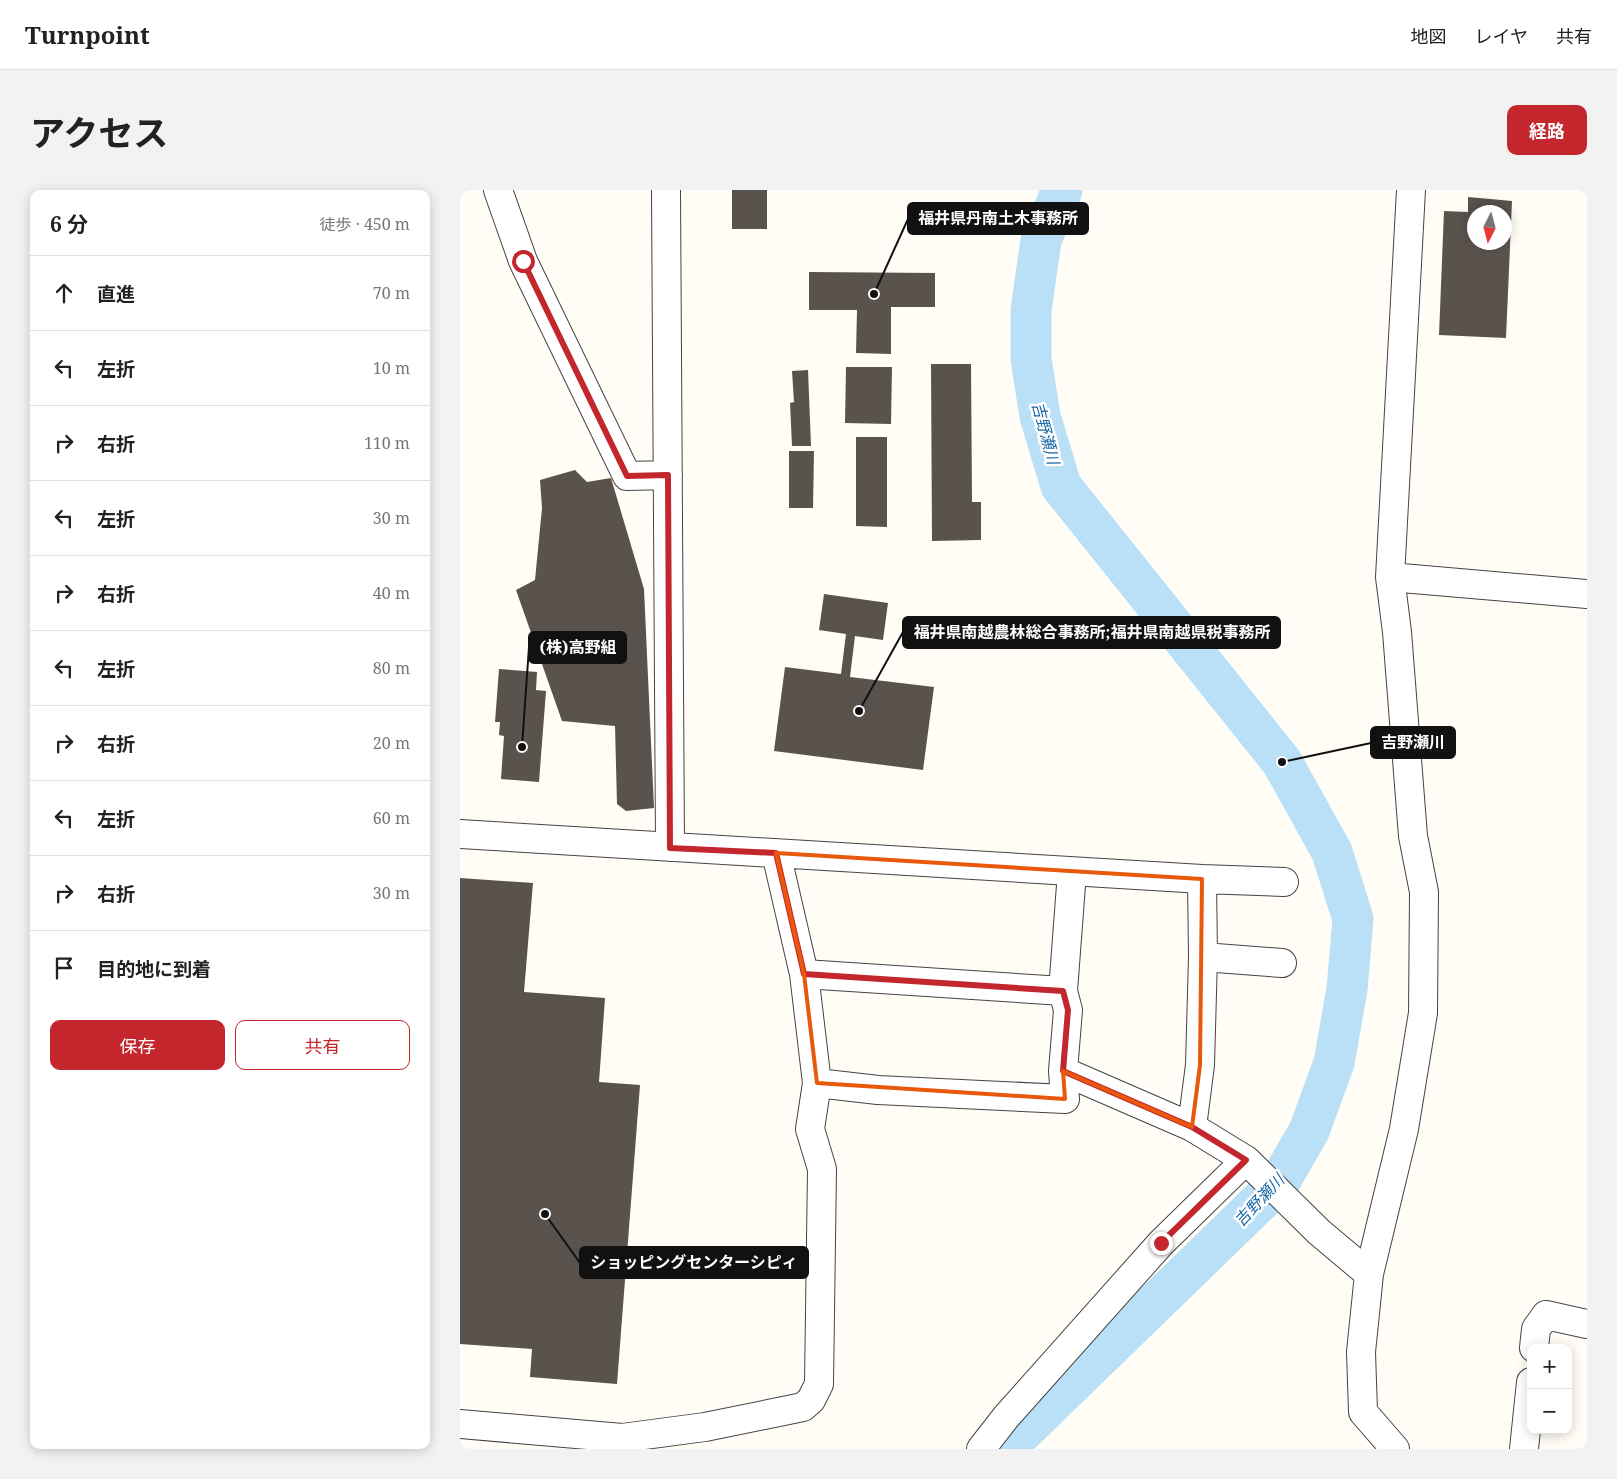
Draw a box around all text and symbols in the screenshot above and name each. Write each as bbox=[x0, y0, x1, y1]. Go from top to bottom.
text: Turnpoint bbox=[25, 18, 150, 51]
text: 地図 bbox=[1411, 24, 1447, 48]
text: レイヤ bbox=[1475, 24, 1528, 48]
text: 共有 bbox=[1556, 24, 1592, 48]
button: 経路 bbox=[1507, 105, 1587, 155]
text: アクセス bbox=[30, 109, 168, 156]
callout: 福井県丹南土木事務所 bbox=[908, 203, 1088, 234]
north arrow bbox=[1467, 205, 1512, 250]
text: 福井県丹南土木事務所 bbox=[918, 207, 1078, 229]
text: 6 分 bbox=[50, 210, 88, 238]
text: 徒歩 · 450 m bbox=[320, 213, 410, 235]
route start bbox=[512, 250, 535, 273]
icon: ahead bbox=[50, 279, 78, 307]
text: 直進 bbox=[97, 281, 135, 307]
text: 70 m bbox=[373, 282, 410, 304]
icon: left bbox=[50, 354, 78, 382]
text: 左折 bbox=[97, 356, 135, 382]
text: 10 m bbox=[373, 357, 410, 379]
water label: 吉野瀬川 bbox=[1027, 399, 1065, 469]
icon: right bbox=[50, 429, 78, 457]
text: 右折 bbox=[97, 431, 135, 457]
text: 110 m bbox=[364, 432, 410, 454]
icon: left bbox=[50, 504, 78, 532]
text: 左折 bbox=[97, 506, 135, 532]
text: 30 m bbox=[373, 507, 410, 529]
icon: right bbox=[50, 579, 78, 607]
text: 右折 bbox=[97, 581, 135, 607]
text: 40 m bbox=[373, 582, 410, 604]
callout: 福井県南越農林総合事務所;福井県南越県税事務所 bbox=[903, 617, 1280, 648]
text: 福井県南越農林総合事務所;福井県南越県税事務所 bbox=[914, 621, 1270, 643]
callout: (株)高野組 bbox=[529, 632, 626, 663]
text: (株)高野組 bbox=[540, 636, 616, 658]
icon: left bbox=[50, 654, 78, 682]
text: 左折 bbox=[97, 656, 135, 682]
text: 80 m bbox=[373, 657, 410, 679]
callout: 吉野瀬川 bbox=[1371, 727, 1455, 758]
icon: right bbox=[50, 729, 78, 757]
text: 右折 bbox=[97, 731, 135, 757]
text: 吉野瀬川 bbox=[1381, 731, 1445, 753]
text: 20 m bbox=[373, 732, 410, 754]
icon: left bbox=[50, 804, 78, 832]
text: 左折 bbox=[97, 806, 135, 832]
text: 60 m bbox=[373, 807, 410, 829]
icon: right bbox=[50, 879, 78, 907]
text: 右折 bbox=[97, 881, 135, 907]
text: 30 m bbox=[373, 882, 410, 904]
icon: arrive bbox=[50, 954, 78, 982]
text: 目的地に到着 bbox=[97, 956, 211, 982]
button: 保存 bbox=[50, 1020, 225, 1070]
button: 共有 bbox=[235, 1020, 410, 1070]
water label: 吉野瀬川 bbox=[1229, 1168, 1290, 1231]
route end bbox=[1150, 1232, 1173, 1255]
callout: ショッピングセンターシピィ bbox=[580, 1247, 808, 1278]
text: ショッピングセンターシピィ bbox=[590, 1251, 798, 1273]
map controls bbox=[1527, 1344, 1572, 1434]
button: + bbox=[1527, 1344, 1572, 1389]
button: − bbox=[1527, 1389, 1572, 1434]

